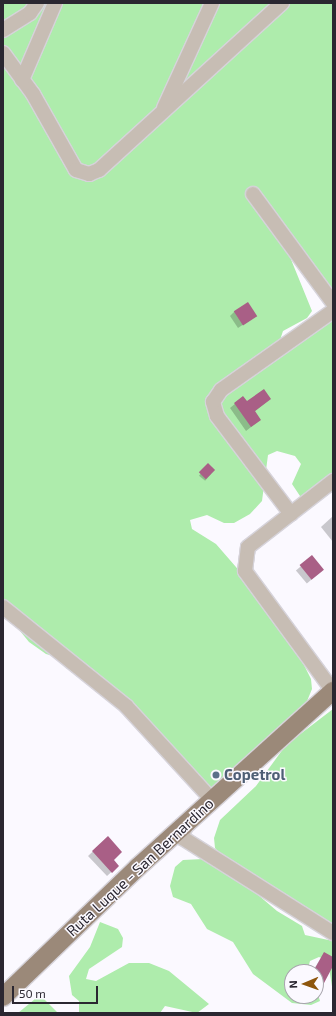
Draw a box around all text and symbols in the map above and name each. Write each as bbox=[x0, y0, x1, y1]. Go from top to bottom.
place label: Copetrol bbox=[224, 766, 285, 784]
marker: Copetrol bbox=[211, 770, 221, 780]
street label: Ruta Luque - San Bernardino bbox=[63, 794, 217, 940]
north arrow bbox=[284, 964, 324, 1004]
scale bar bbox=[14, 978, 100, 1004]
text: N bbox=[286, 980, 299, 989]
text: 50 m bbox=[19, 986, 46, 1000]

